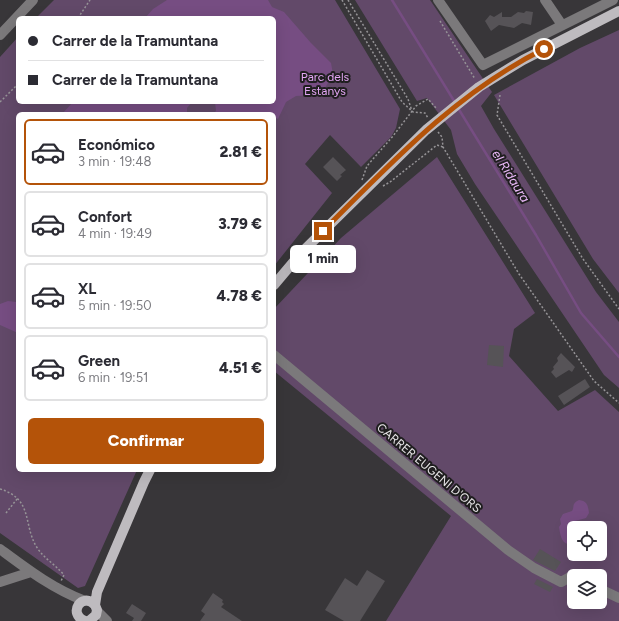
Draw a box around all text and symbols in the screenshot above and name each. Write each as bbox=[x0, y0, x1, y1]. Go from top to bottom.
text: Carrer de la Tramuntana bbox=[52, 32, 218, 50]
route start bbox=[535, 40, 553, 58]
park label: Parc dels Estanys bbox=[301, 70, 350, 98]
text: Carrer de la Tramuntana bbox=[52, 71, 218, 89]
icon: car bbox=[30, 134, 66, 170]
text: Económico bbox=[78, 136, 155, 154]
text: 2.81 € bbox=[219, 143, 262, 161]
water label: el Ridaura bbox=[489, 147, 533, 205]
text: 3 min · 19:48 bbox=[78, 154, 151, 169]
icon: car bbox=[30, 206, 66, 242]
text: Confort bbox=[78, 208, 132, 226]
text: 3.79 € bbox=[218, 215, 262, 233]
route end bbox=[314, 222, 332, 240]
text: 4 min · 19:49 bbox=[78, 226, 152, 241]
callout: 1 min bbox=[290, 245, 356, 273]
text: 1 min bbox=[307, 251, 339, 266]
icon: car bbox=[30, 278, 66, 314]
text: XL bbox=[78, 280, 96, 298]
text: 4.78 € bbox=[217, 287, 262, 305]
text: 5 min · 19:50 bbox=[78, 298, 152, 313]
icon: car bbox=[30, 350, 66, 386]
text: Green bbox=[78, 352, 120, 370]
text: 4.51 € bbox=[219, 359, 262, 377]
text: 6 min · 19:51 bbox=[78, 370, 149, 385]
button: Confirmar bbox=[28, 418, 264, 464]
street label: CARRER EUGENI D'ORS bbox=[374, 420, 484, 516]
map controls bbox=[567, 521, 607, 609]
button: locate bbox=[567, 521, 607, 561]
button: layers bbox=[567, 569, 607, 609]

